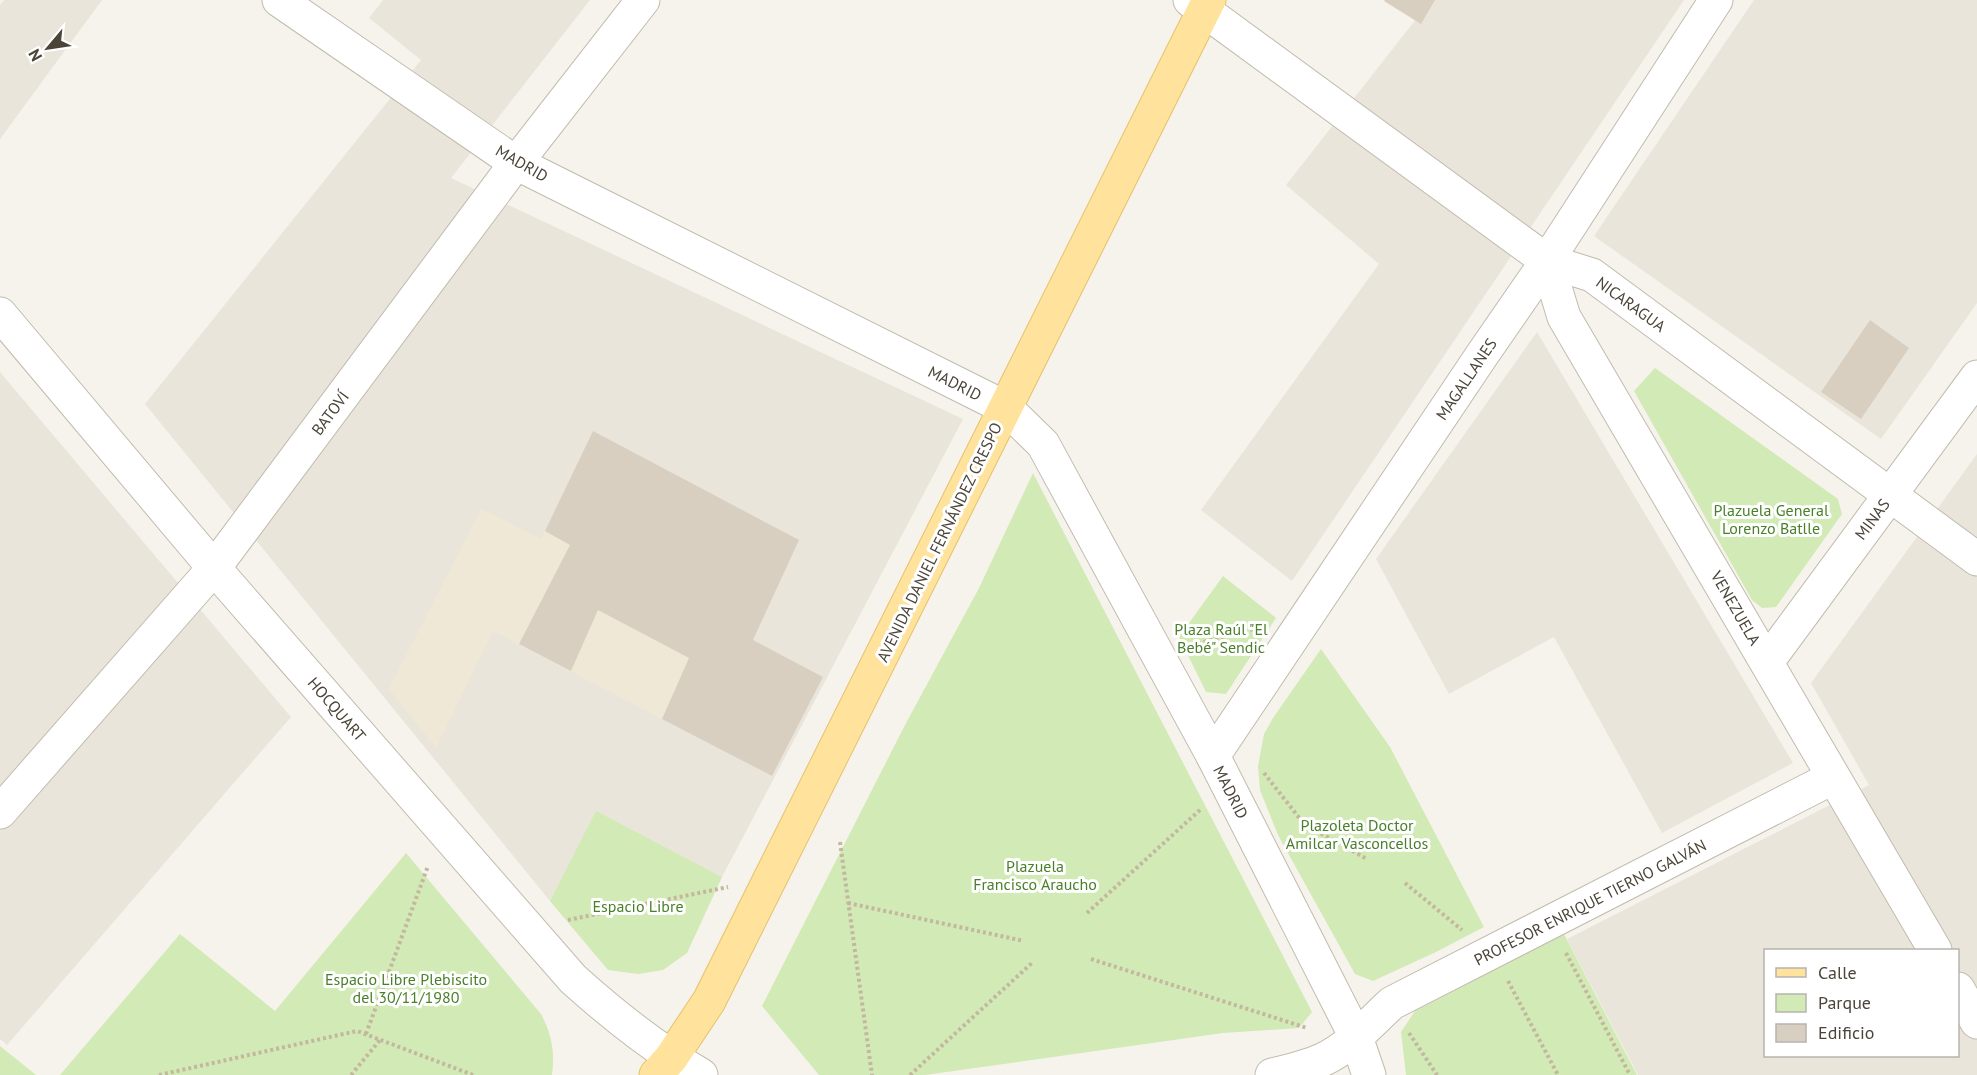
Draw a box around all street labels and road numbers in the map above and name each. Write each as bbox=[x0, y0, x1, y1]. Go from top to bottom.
street label: MADRID bbox=[492, 140, 552, 186]
street label: NICARAGUA bbox=[1592, 272, 1670, 336]
street label: MAGALLANES bbox=[1431, 334, 1501, 424]
street label: MADRID bbox=[925, 361, 985, 405]
street label: BATOVÍ bbox=[307, 387, 353, 439]
street label: AVENIDA DANIEL FERNÁNDEZ CRESPO bbox=[872, 419, 1006, 665]
street label: MINAS bbox=[1850, 495, 1894, 543]
street label: VENEZUELA bbox=[1706, 566, 1766, 649]
street label: HOCQUART bbox=[304, 673, 370, 745]
street label: MADRID bbox=[1209, 762, 1253, 822]
street label: PROFESOR ENRIQUE TIERNO GALVÁN bbox=[1471, 835, 1709, 969]

